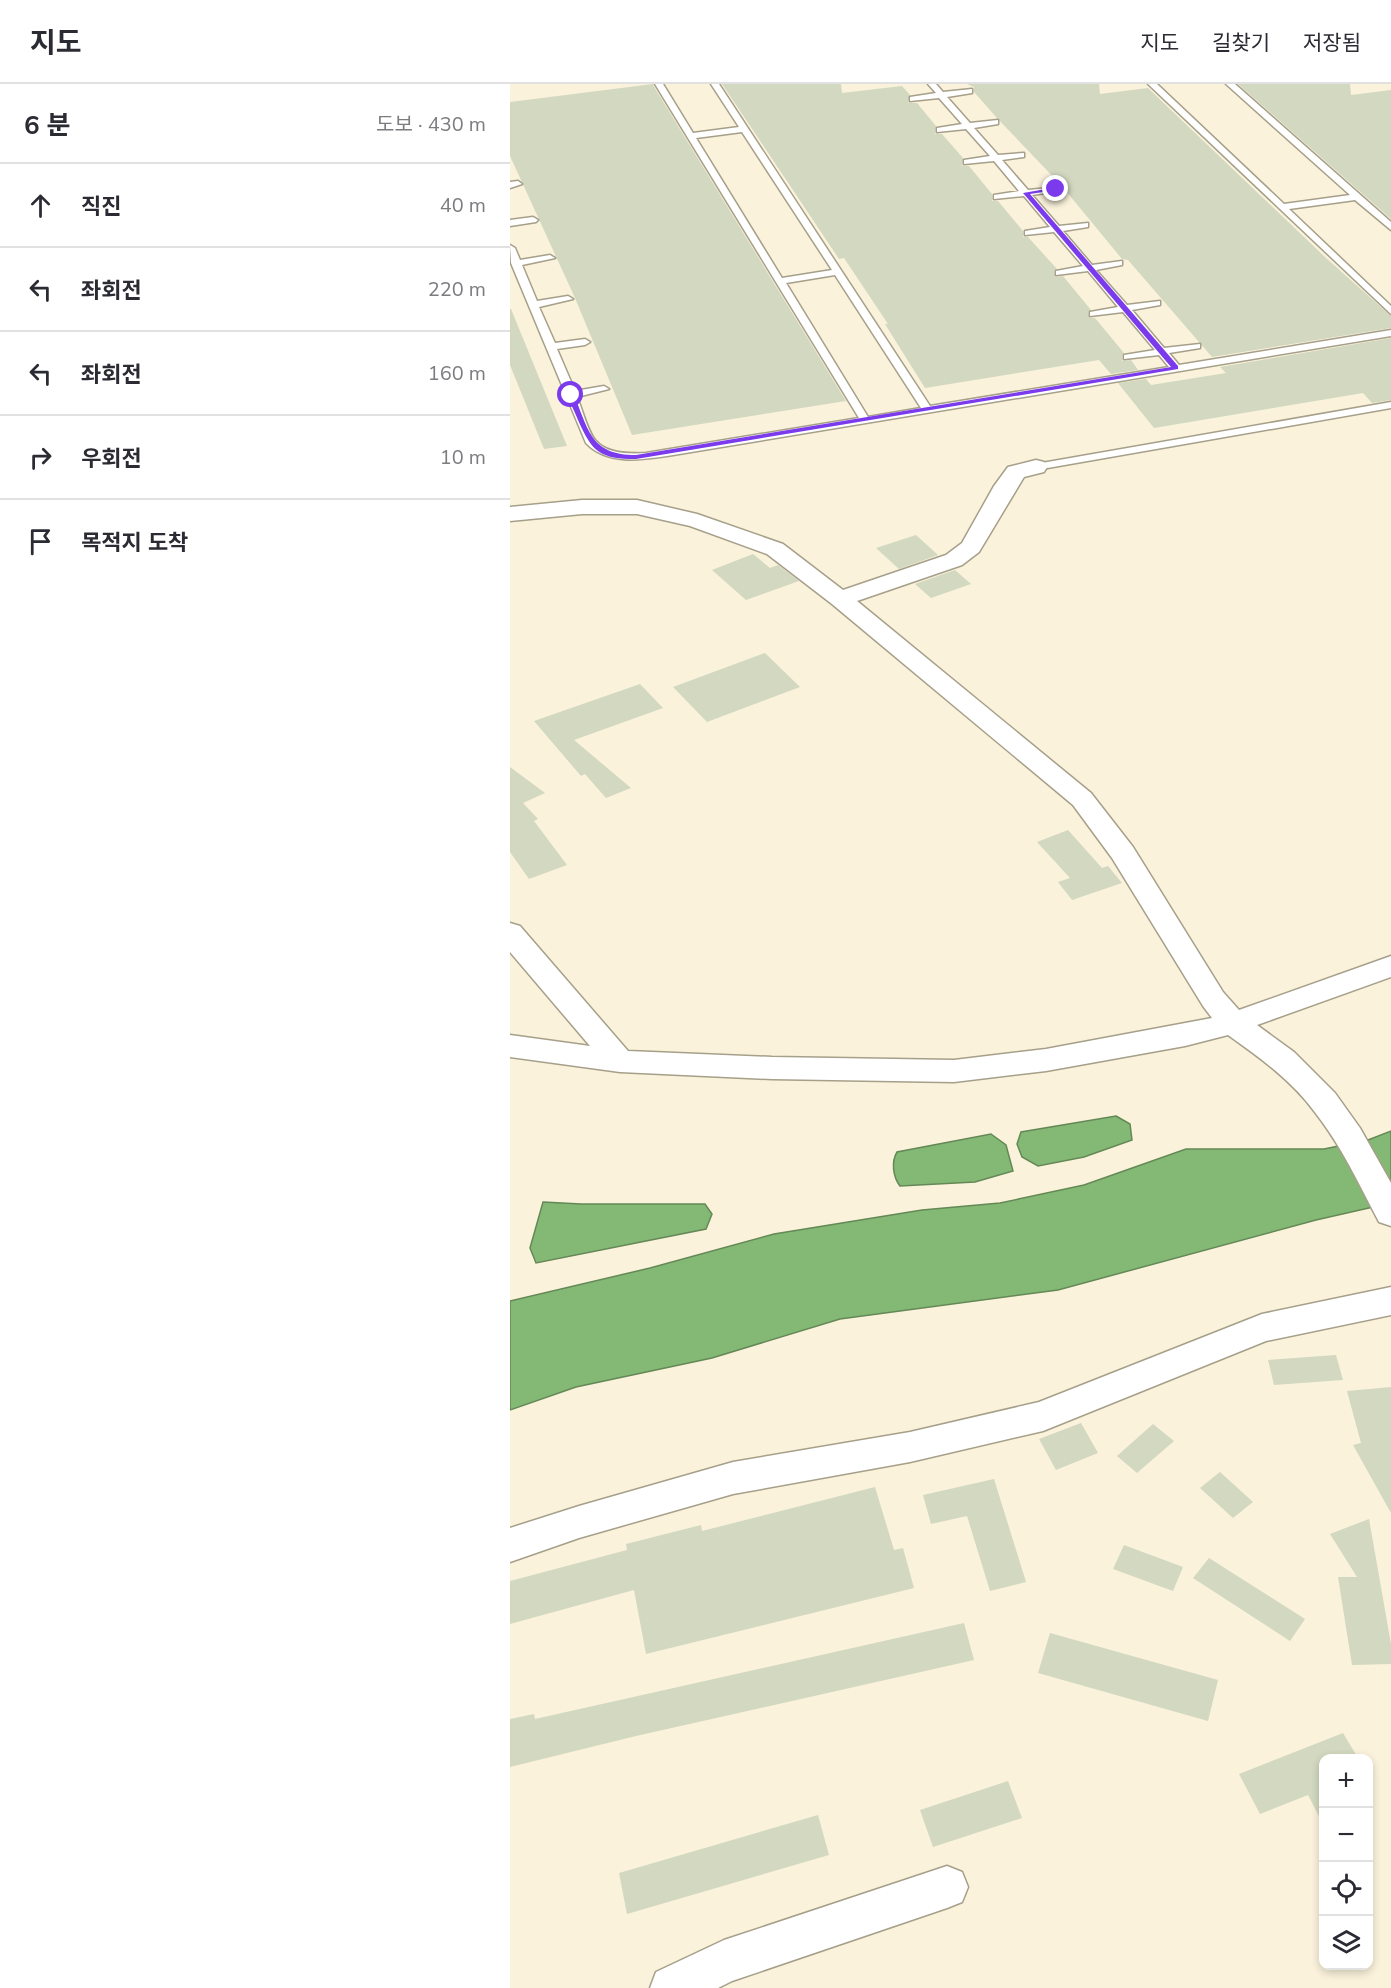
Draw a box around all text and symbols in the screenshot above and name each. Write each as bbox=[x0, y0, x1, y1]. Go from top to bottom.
text: 지도 bbox=[30, 24, 82, 62]
text: 지도 bbox=[1140, 29, 1179, 57]
text: 길찾기 bbox=[1212, 29, 1270, 57]
text: 저장됨 bbox=[1303, 29, 1361, 57]
text: 6 분 bbox=[24, 108, 71, 143]
text: 도보 · 430 m bbox=[376, 111, 486, 138]
route end bbox=[1042, 175, 1068, 201]
icon: ahead bbox=[24, 189, 57, 222]
text: 직진 bbox=[81, 192, 121, 222]
text: 40 m bbox=[440, 192, 486, 219]
icon: left bbox=[24, 273, 57, 306]
text: 좌회전 bbox=[81, 276, 142, 306]
text: 220 m bbox=[428, 276, 486, 303]
icon: left bbox=[24, 357, 57, 390]
text: 좌회전 bbox=[81, 360, 142, 390]
text: 160 m bbox=[428, 360, 486, 387]
route start bbox=[557, 381, 583, 407]
icon: right bbox=[24, 441, 57, 474]
text: 우회전 bbox=[81, 444, 142, 474]
text: 10 m bbox=[440, 444, 486, 471]
icon: arrive bbox=[24, 525, 57, 558]
text: 목적지 도착 bbox=[81, 528, 188, 558]
map controls bbox=[1319, 1754, 1373, 1970]
button: + bbox=[1319, 1754, 1373, 1808]
button: − bbox=[1319, 1808, 1373, 1862]
button: locate bbox=[1319, 1862, 1373, 1916]
button: layers bbox=[1319, 1916, 1373, 1970]

